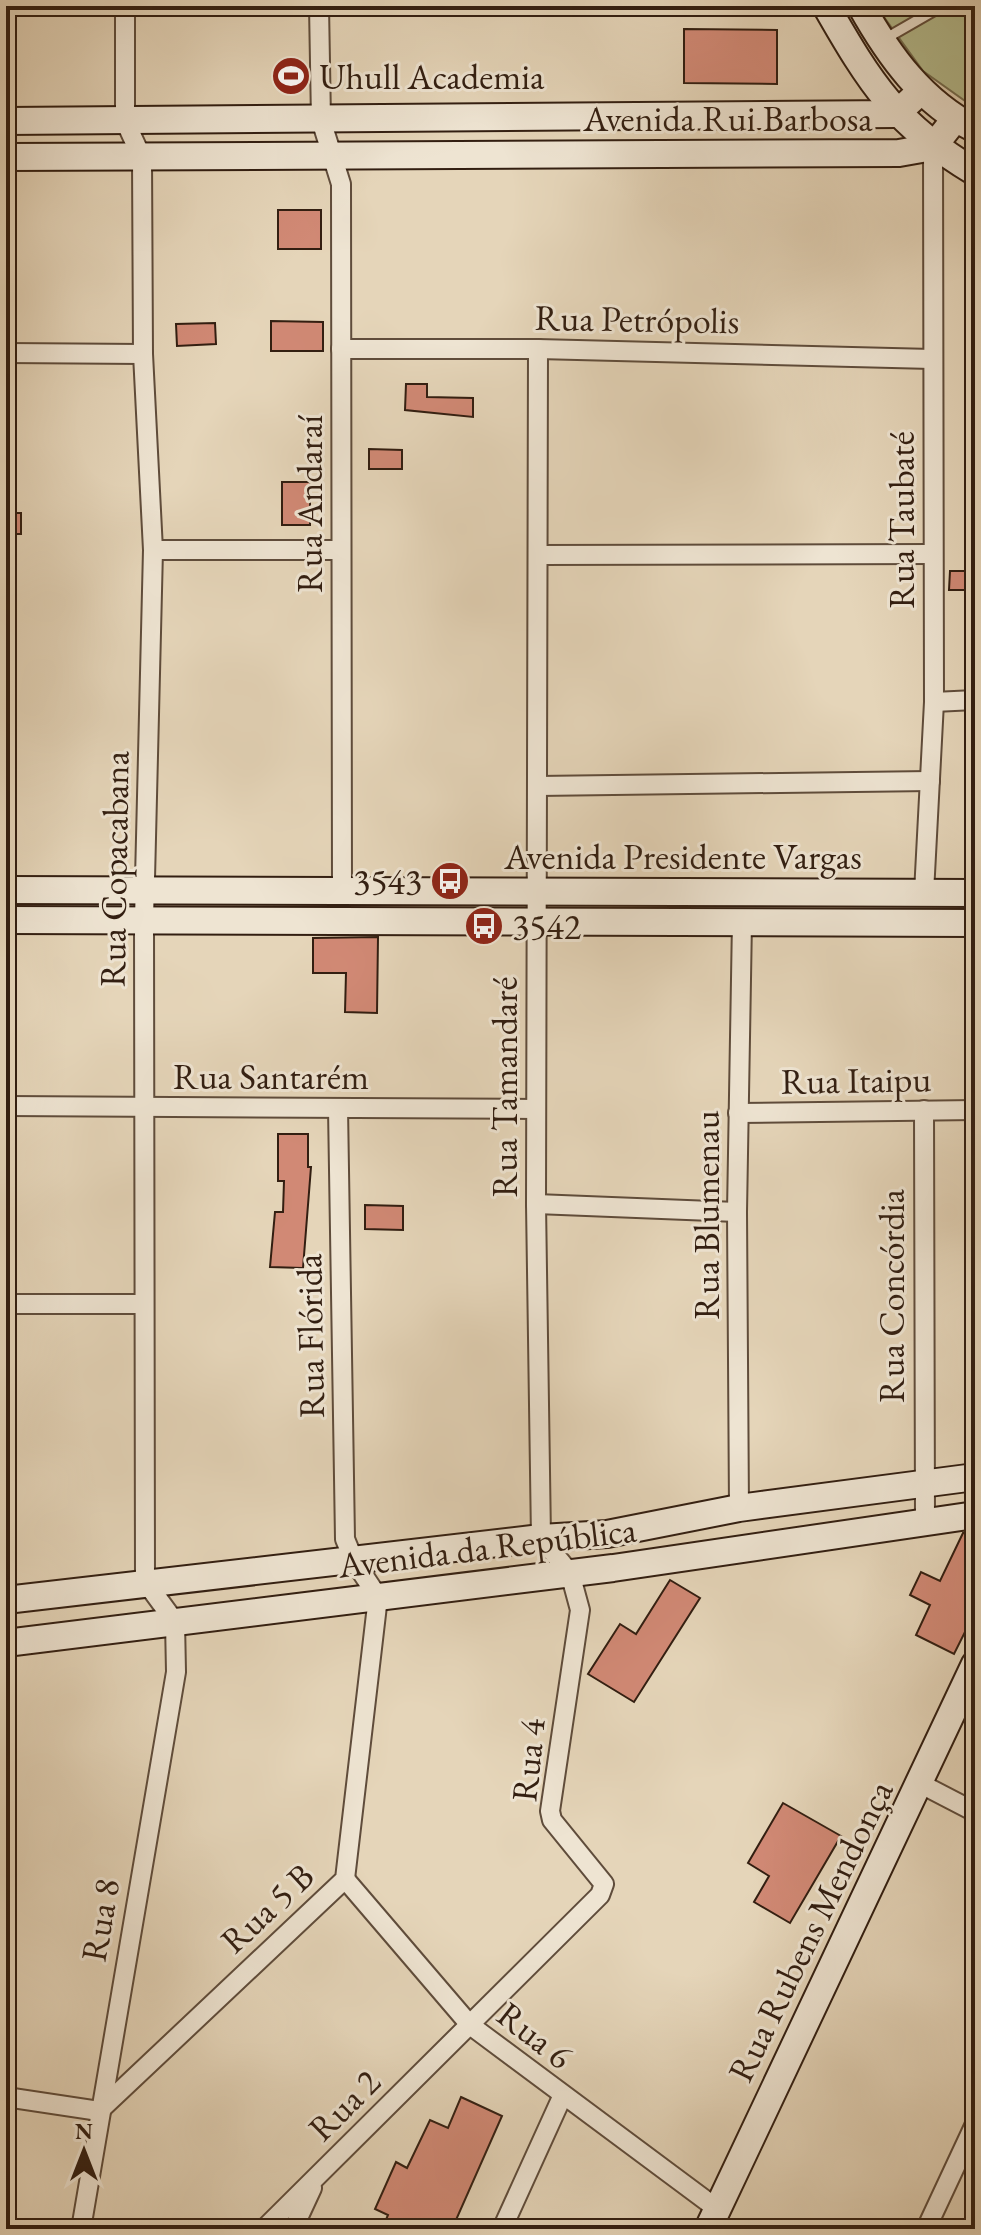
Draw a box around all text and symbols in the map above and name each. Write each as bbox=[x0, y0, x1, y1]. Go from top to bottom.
place label: Uhull Academia bbox=[319, 53, 545, 100]
sports icon: Uhull Academia bbox=[270, 55, 312, 97]
street label: Avenida Rui Barbosa bbox=[582, 95, 873, 142]
street label: Rua Petrópolis bbox=[534, 294, 740, 344]
street label: Rua Andaraí bbox=[286, 415, 333, 593]
street label: Rua Taubaté bbox=[878, 431, 925, 609]
street label: Rua Copacabana bbox=[88, 750, 140, 987]
street label: Avenida Presidente Vargas bbox=[503, 833, 862, 880]
place label: 3543 bbox=[353, 858, 422, 905]
bus stop icon: 3543 bbox=[429, 860, 471, 902]
place label: 3542 bbox=[512, 903, 581, 950]
bus stop icon: 3542 bbox=[463, 905, 505, 947]
street label: Rua Tamandaré bbox=[481, 977, 528, 1197]
street label: Rua Santarém bbox=[173, 1053, 369, 1100]
street label: Rua Itaipu bbox=[780, 1055, 932, 1105]
street label: Rua Blumenau bbox=[683, 1110, 730, 1320]
street label: Rua Concórdia bbox=[868, 1188, 915, 1403]
street label: Rua Flórida bbox=[285, 1253, 335, 1419]
street label: Avenida da República bbox=[334, 1505, 639, 1589]
street label: Rua 4 bbox=[500, 1715, 556, 1804]
street label: Rua Rubens Mendonça bbox=[717, 1772, 904, 2089]
street label: Rua 5 B bbox=[210, 1853, 324, 1963]
street label: Rua 8 bbox=[70, 1875, 130, 1965]
street label: Rua 6 bbox=[488, 1991, 582, 2079]
street label: Rua 2 bbox=[298, 2059, 390, 2151]
north arrow bbox=[44, 2111, 124, 2191]
text: N bbox=[75, 2117, 93, 2146]

